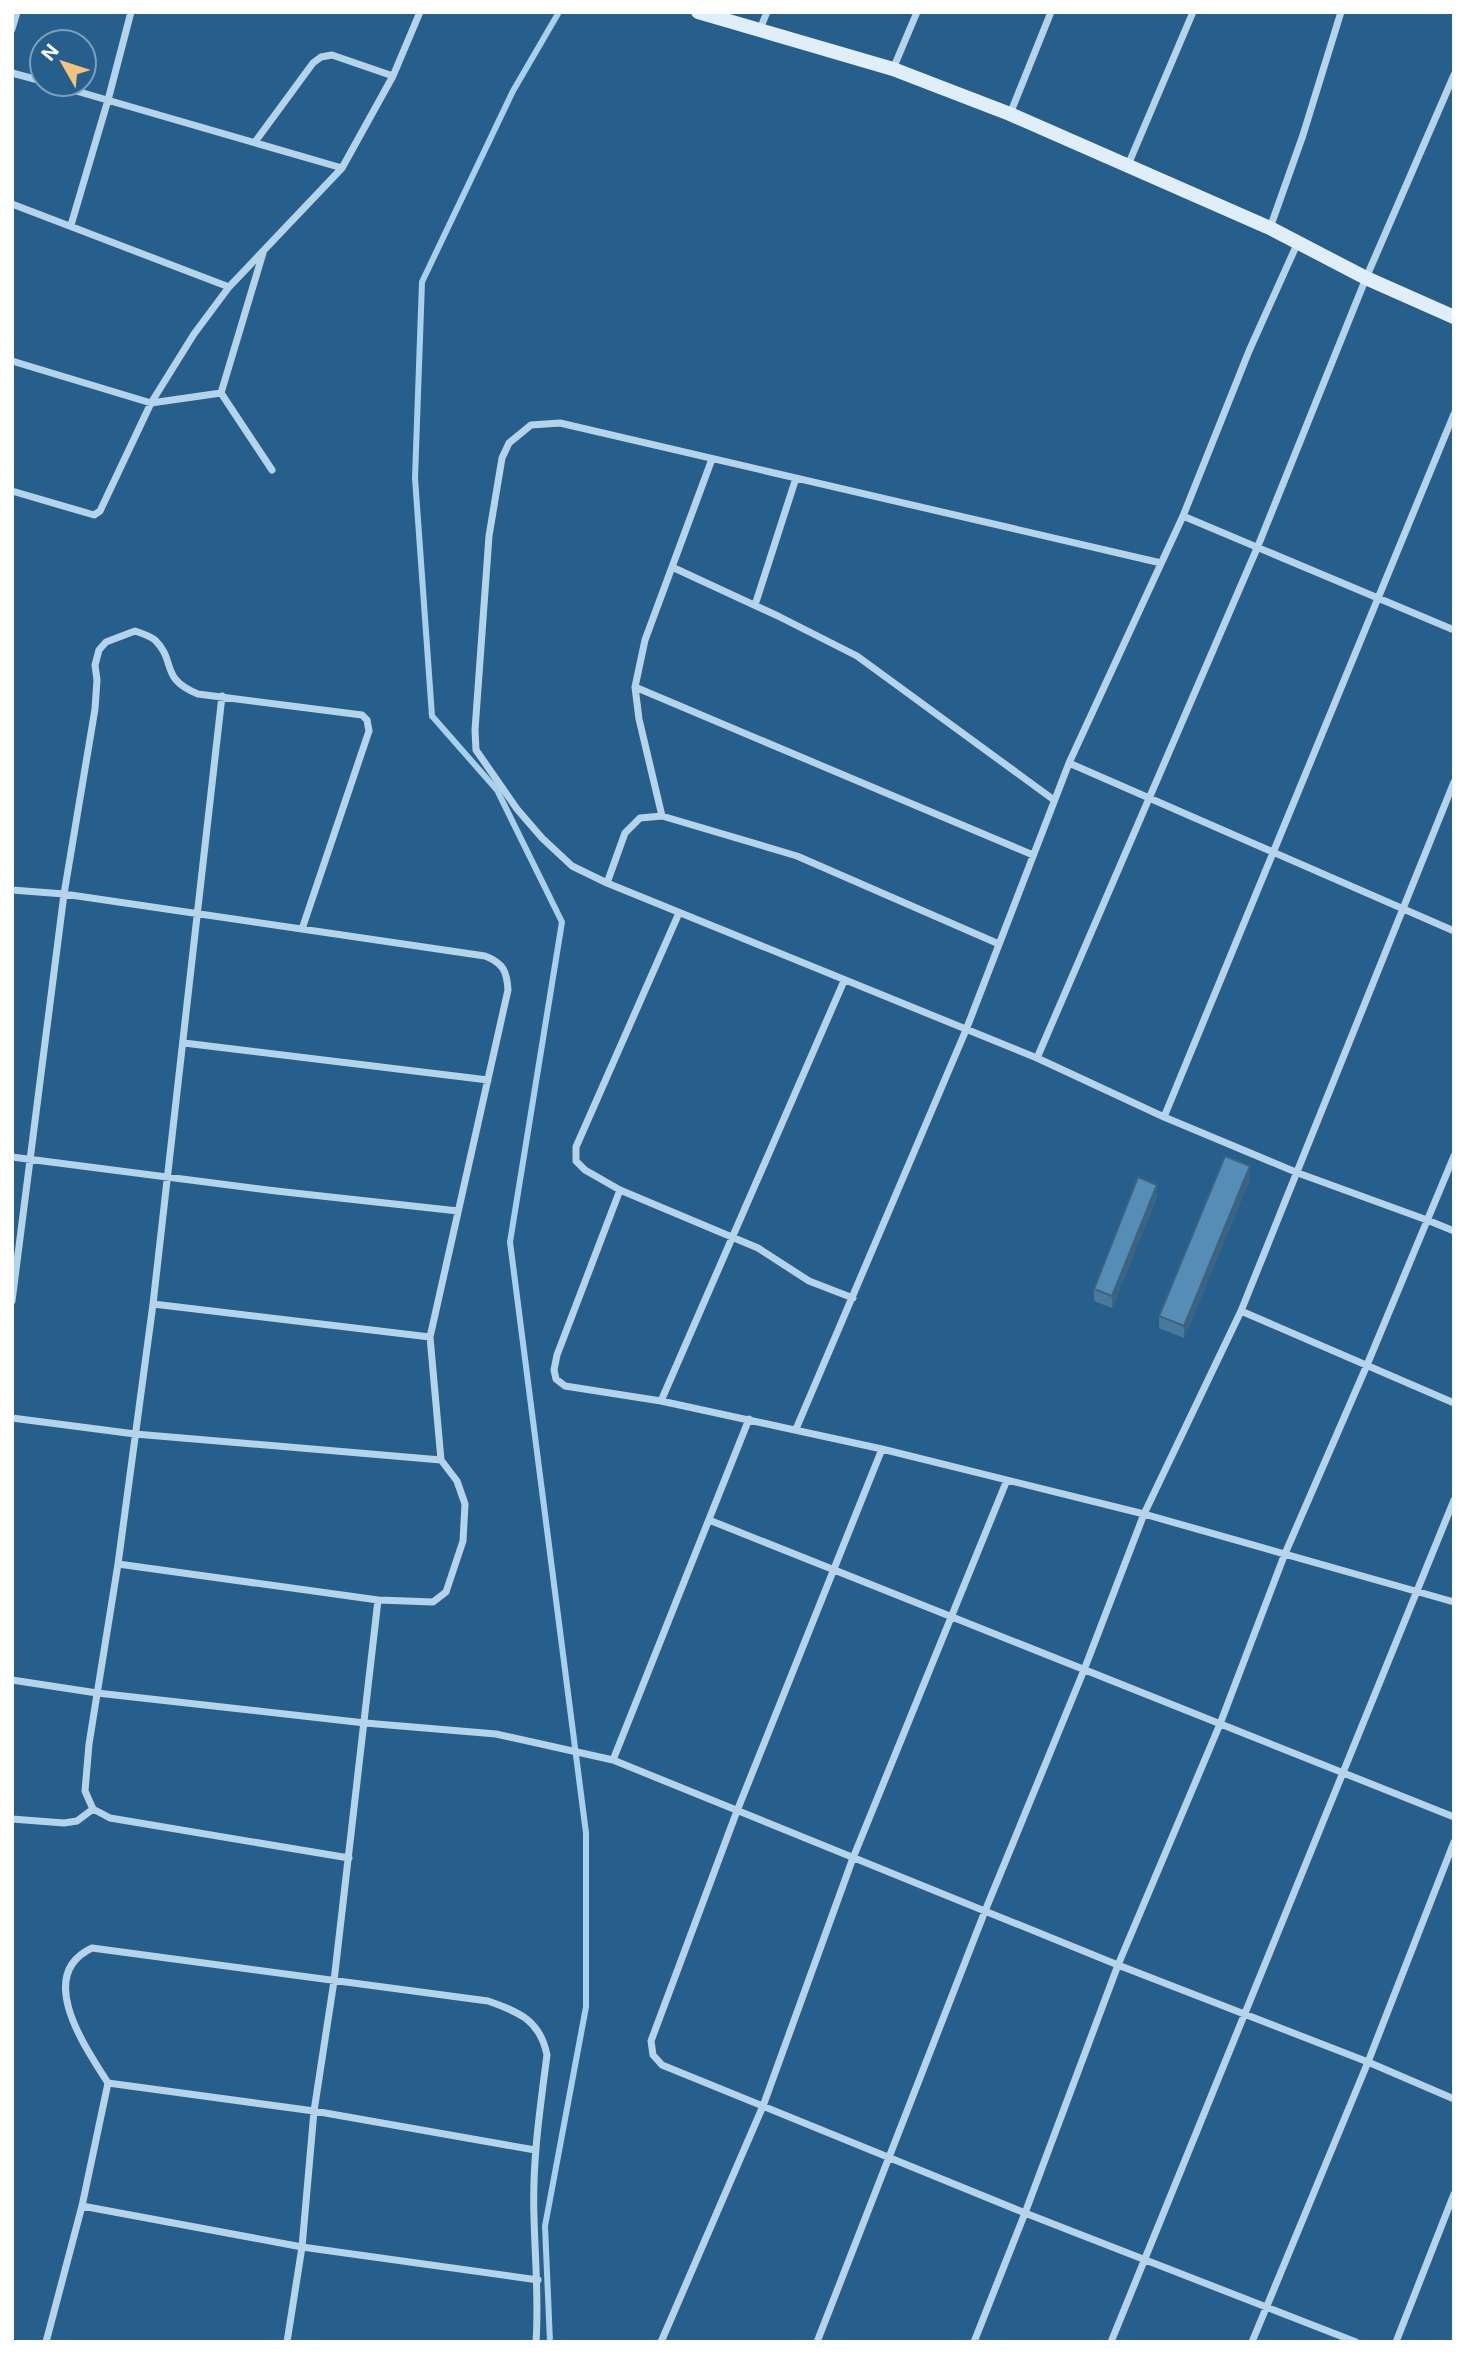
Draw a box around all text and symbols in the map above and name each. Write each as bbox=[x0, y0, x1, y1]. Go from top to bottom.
north arrow bbox=[28, 28, 98, 98]
text: N bbox=[37, 40, 64, 65]

